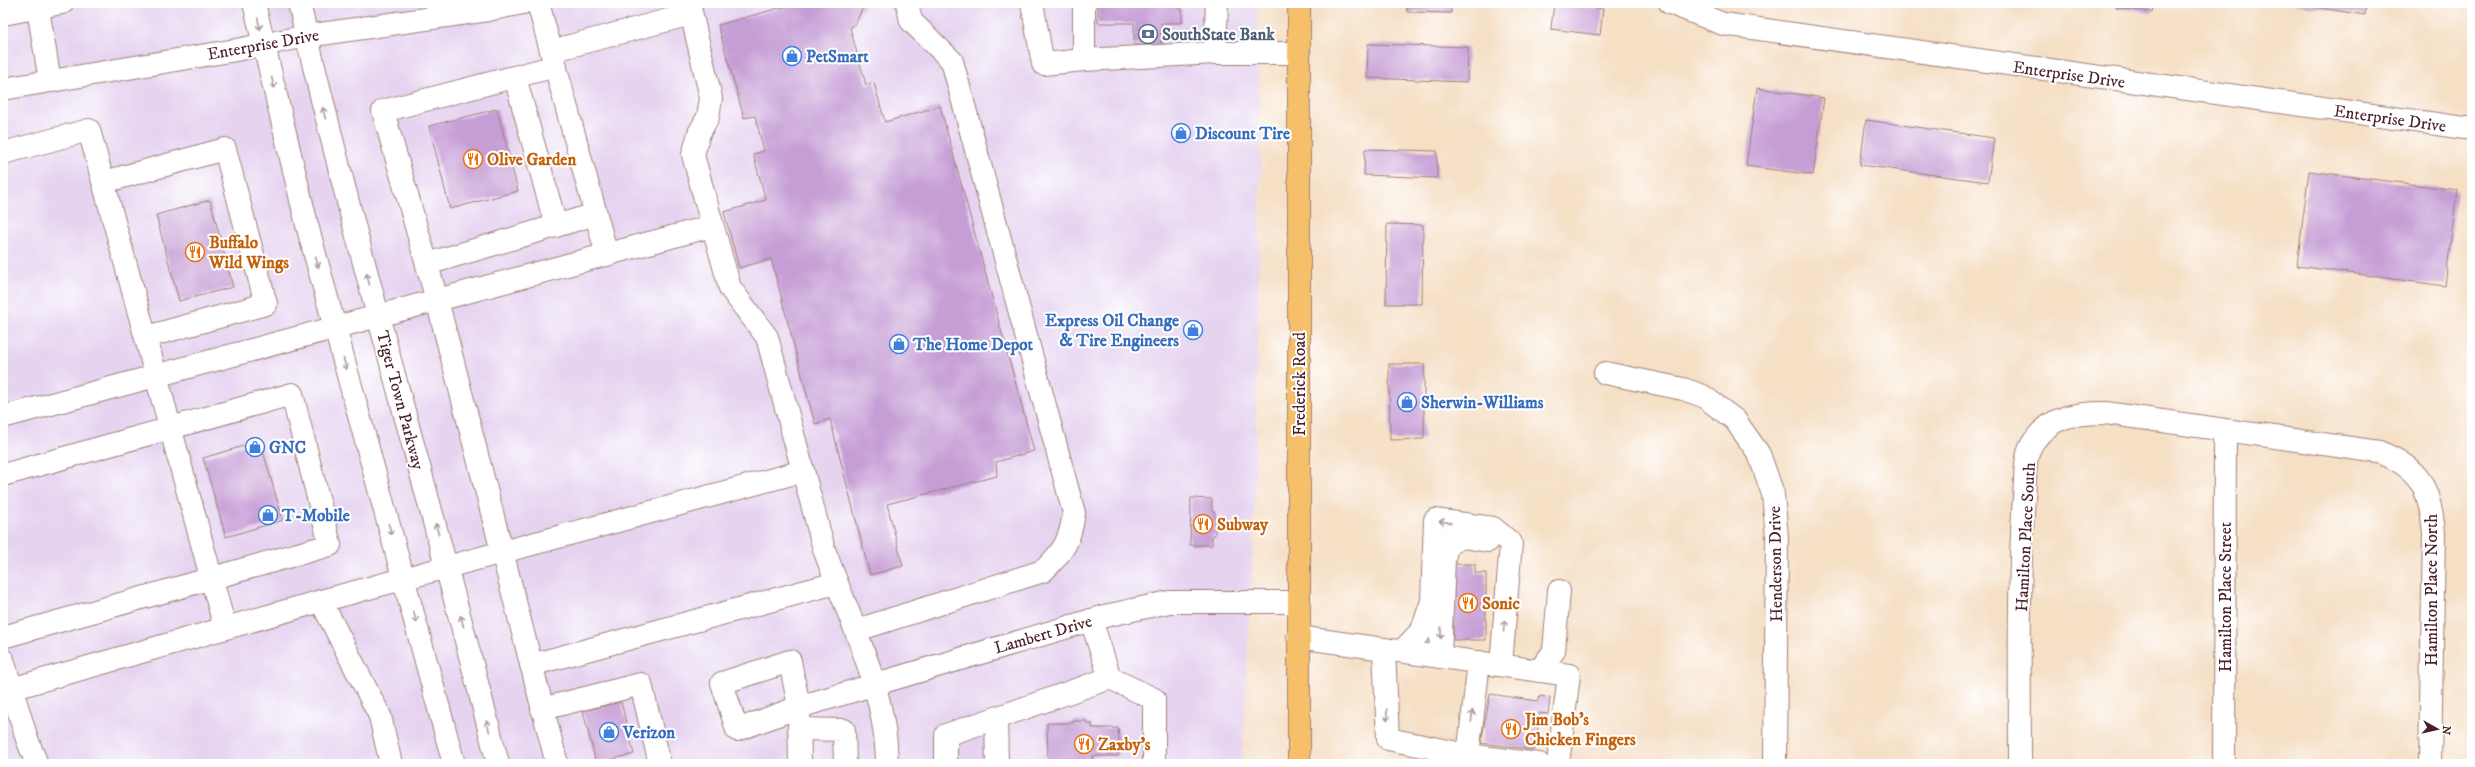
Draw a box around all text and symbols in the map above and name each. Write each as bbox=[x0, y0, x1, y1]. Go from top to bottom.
one-way arrow bbox=[256, 17, 263, 30]
bank icon: SouthState Bank bbox=[1137, 23, 1159, 45]
street label: Enterprise Drive bbox=[206, 24, 321, 66]
place label: SouthState Bank bbox=[1162, 24, 1275, 46]
shop icon: PetSmart bbox=[781, 45, 803, 67]
place label: PetSmart bbox=[806, 46, 869, 68]
street label: Enterprise Drive bbox=[2011, 56, 2126, 94]
one-way arrow bbox=[270, 76, 277, 89]
street label: Enterprise Drive bbox=[2332, 100, 2447, 138]
one-way arrow bbox=[320, 106, 328, 119]
shop icon: Discount Tire bbox=[1170, 122, 1192, 144]
place label: Discount Tire bbox=[1195, 123, 1290, 145]
restaurant icon: Olive Garden bbox=[462, 148, 484, 170]
place label: Olive Garden bbox=[487, 149, 576, 171]
place label: Buffalo Wild Wings bbox=[208, 232, 289, 274]
restaurant icon: Buffalo Wild Wings bbox=[184, 241, 206, 263]
one-way arrow bbox=[314, 256, 322, 269]
one-way arrow bbox=[363, 272, 371, 285]
place label: Express Oil Change & Tire Engineers bbox=[1045, 310, 1179, 352]
shop icon: Express Oil Change & Tire Engineers bbox=[1182, 319, 1204, 341]
street label: Tiger Town Parkway bbox=[371, 328, 429, 473]
street label: Frederick Road bbox=[1289, 332, 1311, 436]
shop icon: The Home Depot bbox=[888, 333, 910, 355]
place label: The Home Depot bbox=[912, 334, 1034, 356]
one-way arrow bbox=[342, 358, 349, 371]
shop icon: Sherwin-Williams bbox=[1396, 391, 1418, 413]
place label: Sherwin-Williams bbox=[1421, 392, 1544, 414]
shop icon: GNC bbox=[244, 436, 266, 458]
place label: GNC bbox=[269, 437, 306, 459]
street label: Hamilton Place South bbox=[2011, 462, 2041, 612]
shop icon: T-Mobile bbox=[257, 504, 279, 526]
place label: T-Mobile bbox=[281, 505, 350, 527]
street label: Henderson Drive bbox=[1764, 506, 1788, 622]
restaurant icon: Subway bbox=[1192, 513, 1214, 535]
place label: Subway bbox=[1217, 514, 1269, 536]
street label: Hamilton Place North bbox=[2421, 514, 2443, 666]
one-way arrow bbox=[1439, 518, 1452, 526]
street label: Hamilton Place Street bbox=[2215, 521, 2237, 672]
one-way arrow bbox=[387, 522, 394, 535]
one-way arrow bbox=[432, 522, 440, 535]
restaurant icon: Sonic bbox=[1457, 592, 1479, 614]
place label: Sonic bbox=[1482, 593, 1520, 615]
one-way arrow bbox=[412, 611, 419, 624]
street label: Lambert Drive bbox=[992, 611, 1095, 659]
one-way arrow bbox=[457, 615, 465, 628]
one-way arrow bbox=[1501, 620, 1508, 633]
one-way arrow bbox=[1437, 626, 1445, 639]
one-way arrow bbox=[1383, 708, 1391, 721]
place label: Jim Bob's Chicken Fingers bbox=[1523, 709, 1636, 751]
north arrow bbox=[2417, 709, 2457, 749]
one-way arrow bbox=[1468, 710, 1476, 723]
restaurant icon: Jim Bob's Chicken Fingers bbox=[1500, 718, 1522, 740]
one-way arrow bbox=[484, 720, 492, 733]
shop icon: Verizon bbox=[598, 721, 620, 743]
place label: Verizon bbox=[622, 722, 675, 744]
text: N bbox=[2438, 725, 2453, 736]
restaurant icon: Zaxby's bbox=[1073, 733, 1095, 755]
place label: Zaxby's bbox=[1098, 734, 1151, 756]

